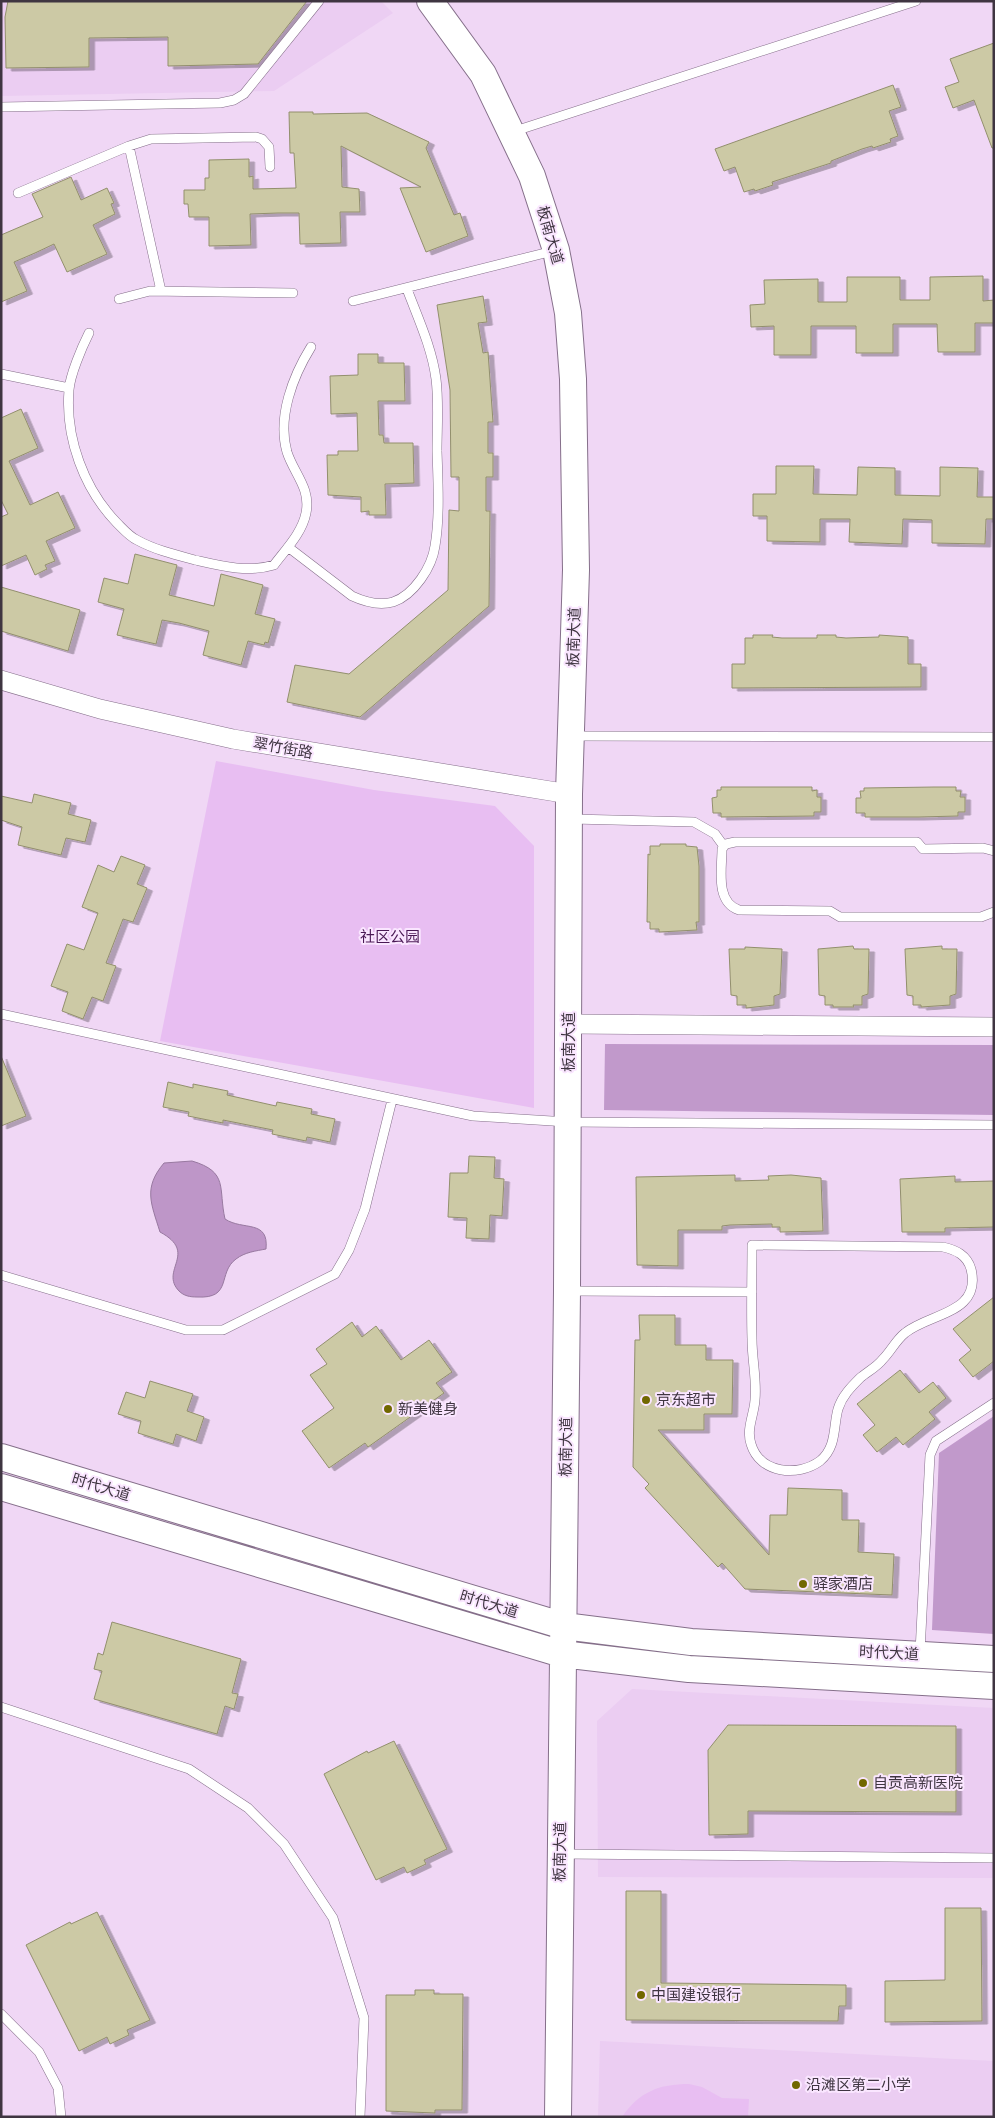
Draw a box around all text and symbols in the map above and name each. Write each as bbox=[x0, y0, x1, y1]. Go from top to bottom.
street label: 板南大道 bbox=[533, 203, 568, 266]
street label: 板南大道 bbox=[563, 607, 584, 667]
street label: 翠竹街路 bbox=[252, 733, 314, 762]
park label: 社区公园 bbox=[360, 927, 420, 946]
street label: 板南大道 bbox=[559, 1012, 578, 1072]
place label: 京东超市 bbox=[656, 1390, 716, 1409]
marker: 京东超市 bbox=[640, 1394, 652, 1406]
place label: 新美健身 bbox=[398, 1399, 458, 1418]
marker: 新美健身 bbox=[382, 1403, 394, 1415]
street label: 板南大道 bbox=[555, 1417, 576, 1477]
street label: 时代大道 bbox=[70, 1469, 133, 1504]
place label: 驿家酒店 bbox=[813, 1574, 873, 1593]
marker: 驿家酒店 bbox=[797, 1578, 809, 1590]
street label: 时代大道 bbox=[458, 1586, 521, 1621]
street label: 时代大道 bbox=[859, 1641, 919, 1664]
place label: 自贡高新医院 bbox=[873, 1773, 963, 1792]
marker: 自贡高新医院 bbox=[857, 1777, 869, 1789]
street label: 板南大道 bbox=[549, 1822, 570, 1882]
place label: 中国建设银行 bbox=[651, 1985, 741, 2004]
marker: 中国建设银行 bbox=[635, 1989, 647, 2001]
place label: 沿滩区第二小学 bbox=[806, 2075, 911, 2094]
marker: 沿滩区第二小学 bbox=[790, 2079, 802, 2091]

